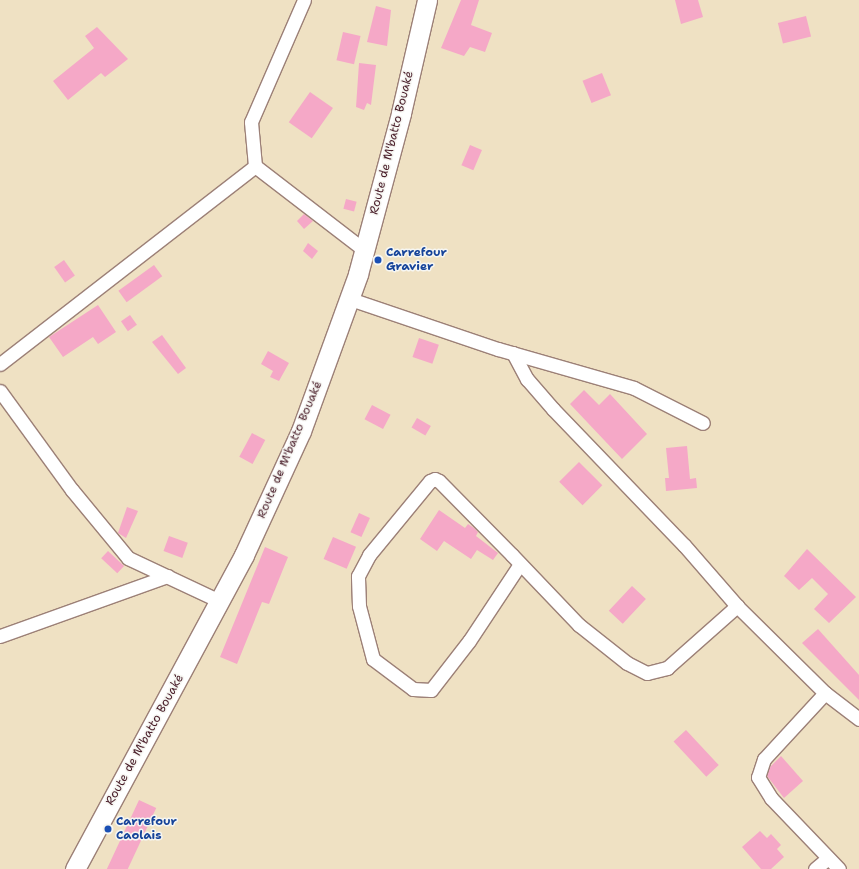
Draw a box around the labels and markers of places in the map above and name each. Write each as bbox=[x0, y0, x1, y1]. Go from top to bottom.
place label: Carrefour Gravier bbox=[386, 246, 447, 274]
marker: Carrefour Gravier bbox=[373, 255, 383, 265]
place label: Carrefour Caolais bbox=[116, 815, 177, 843]
marker: Carrefour Caolais bbox=[103, 824, 113, 834]

